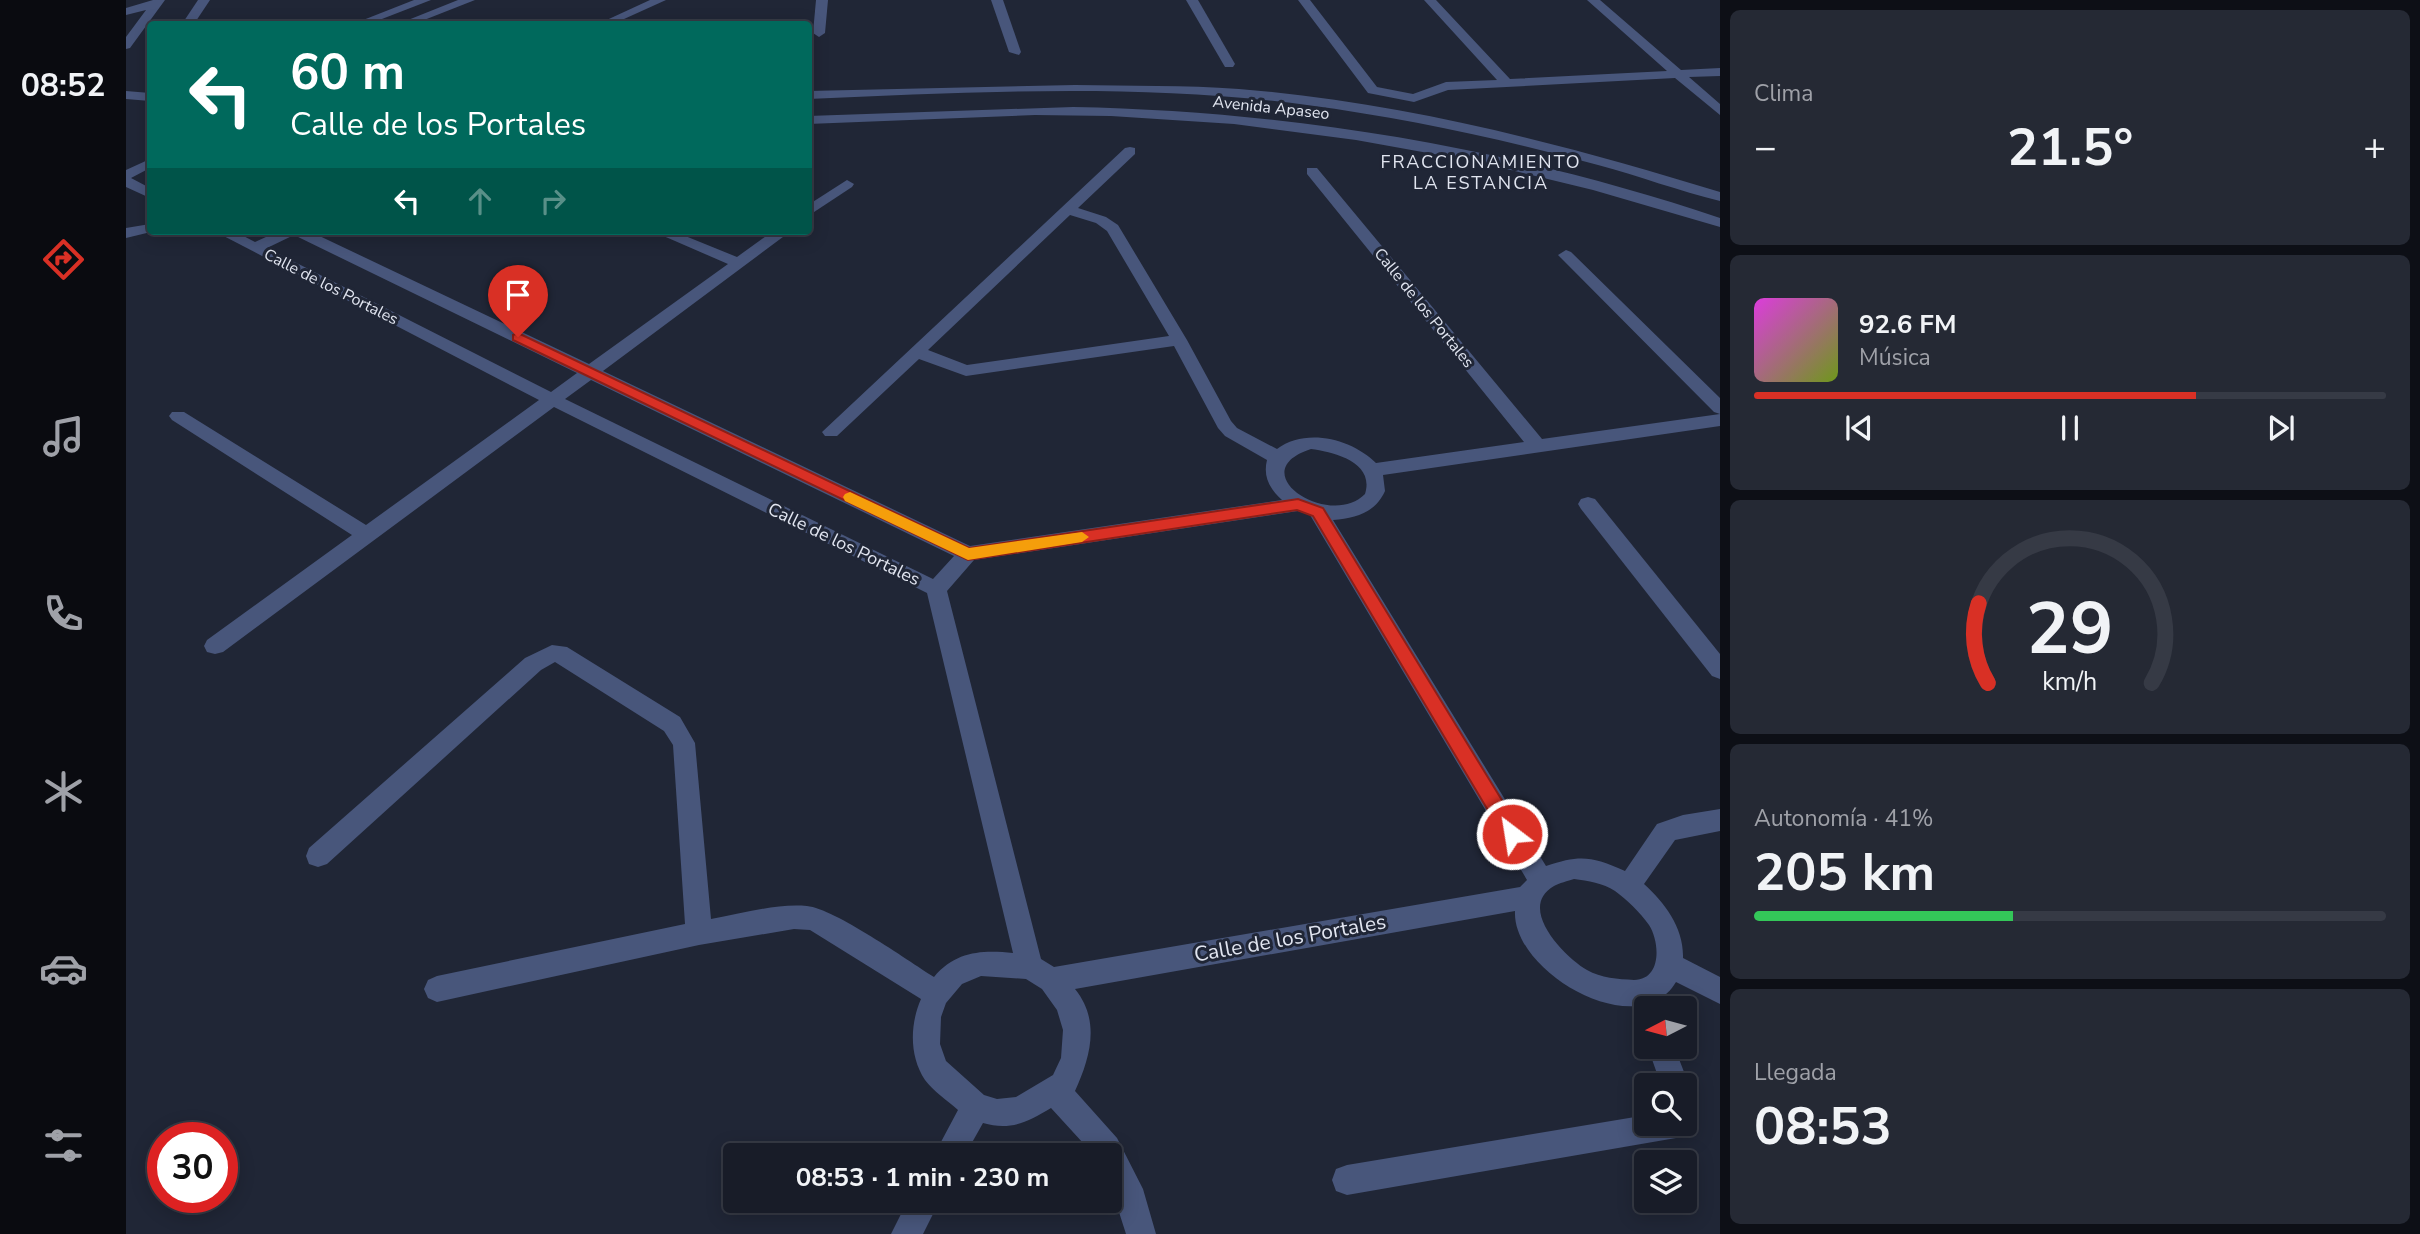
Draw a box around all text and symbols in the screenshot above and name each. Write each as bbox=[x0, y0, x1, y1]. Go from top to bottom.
text: 60 m bbox=[290, 39, 405, 106]
icon: left bbox=[175, 49, 266, 140]
text: 08:52 bbox=[21, 64, 105, 107]
text: Clima bbox=[1754, 78, 1814, 109]
street label: Avenida Apaseo bbox=[1212, 91, 1331, 125]
text: Calle de los Portales bbox=[290, 103, 586, 146]
text: 21.5° bbox=[2007, 112, 2133, 183]
text: − bbox=[1754, 122, 1777, 173]
text: + bbox=[2363, 122, 2386, 173]
district label: FRACCIONAMIENTO LA ESTANCIA bbox=[1381, 150, 1581, 195]
icon: left bbox=[388, 182, 426, 220]
icon: ahead bbox=[461, 182, 499, 220]
icon: right bbox=[534, 182, 572, 220]
icon: directions bbox=[39, 235, 88, 284]
street label: Calle de los Portales bbox=[260, 244, 402, 330]
street label: Calle de los Portales bbox=[1369, 244, 1479, 372]
pin bbox=[488, 265, 548, 337]
icon: arrive bbox=[499, 276, 537, 314]
text: 92.6 FM bbox=[1859, 307, 1956, 342]
text: Música bbox=[1859, 342, 1931, 373]
icon: previous bbox=[1840, 409, 1878, 447]
icon: pause bbox=[2051, 409, 2089, 447]
icon: next bbox=[2262, 409, 2300, 447]
icon: music bbox=[39, 412, 88, 461]
street label: Calle de los Portales bbox=[764, 497, 924, 591]
text: 29 bbox=[2026, 579, 2114, 679]
icon: phone bbox=[39, 589, 88, 638]
text: km/h bbox=[2042, 665, 2098, 699]
icon: climate bbox=[39, 767, 88, 816]
position arrow bbox=[1475, 797, 1549, 871]
text: Autonomía · 41% bbox=[1754, 803, 1934, 834]
text: 205 km bbox=[1754, 837, 1935, 908]
street label: Calle de los Portales bbox=[1192, 907, 1388, 969]
icon: car bbox=[39, 944, 88, 993]
north arrow bbox=[1634, 996, 1698, 1059]
map controls bbox=[1634, 996, 1697, 1213]
text: Llegada bbox=[1754, 1057, 1837, 1088]
button: search bbox=[1634, 1073, 1697, 1136]
text: 08:53 bbox=[1754, 1091, 1892, 1162]
icon: filters bbox=[39, 1121, 88, 1170]
speed limit sign: 30 bbox=[147, 1122, 238, 1213]
button: layers bbox=[1634, 1150, 1697, 1213]
text: 08:53 · 1 min · 230 m bbox=[796, 1160, 1049, 1195]

